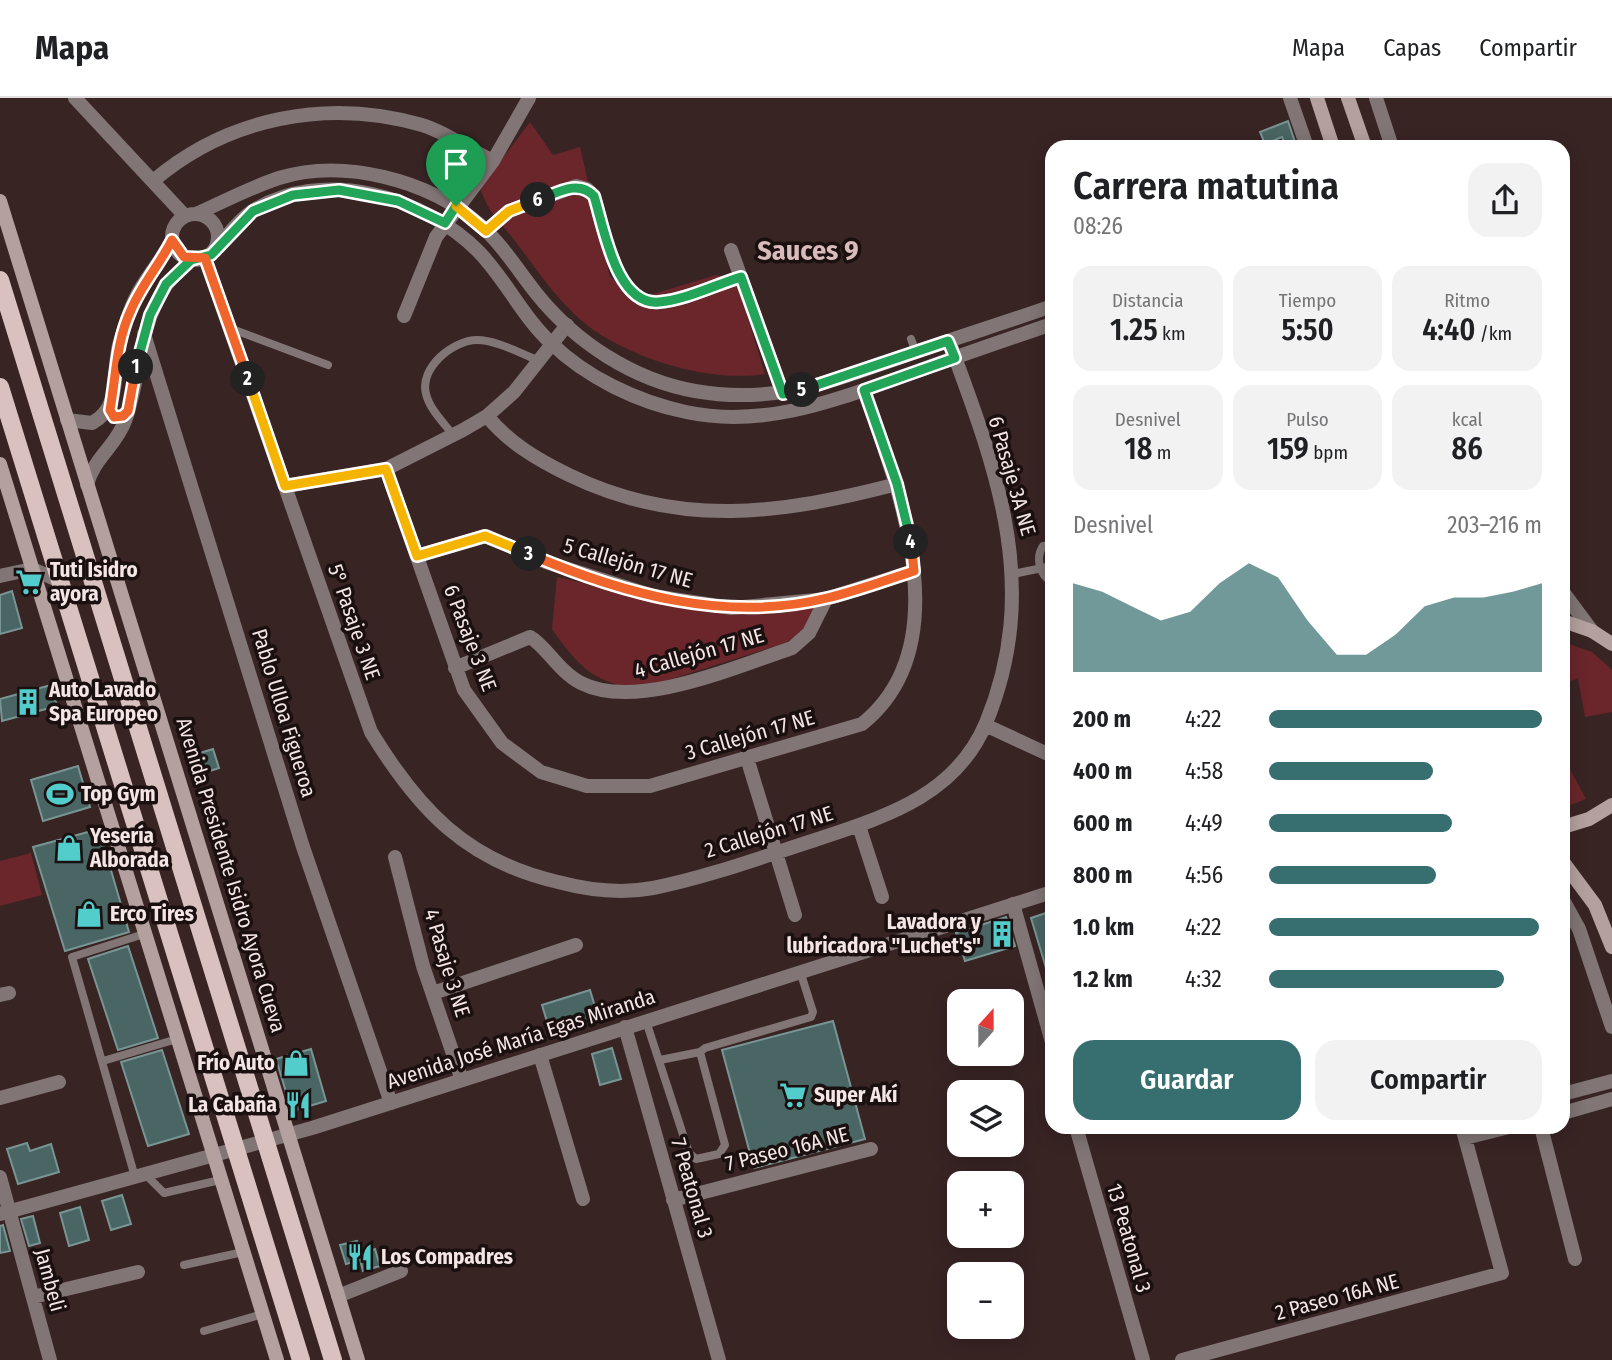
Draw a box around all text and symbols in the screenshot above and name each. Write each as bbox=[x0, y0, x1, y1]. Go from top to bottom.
text: Mapa bbox=[35, 28, 109, 68]
text: Mapa bbox=[1292, 34, 1345, 62]
text: Capas bbox=[1383, 34, 1441, 62]
text: Compartir bbox=[1479, 34, 1577, 62]
pin bbox=[426, 134, 486, 206]
icon: arrive bbox=[437, 145, 475, 183]
text: Carrera matutina bbox=[1073, 163, 1339, 209]
button: share bbox=[1468, 163, 1542, 237]
pin: 6 bbox=[520, 182, 556, 217]
text: 6 bbox=[533, 188, 542, 211]
text: 08:26 bbox=[1073, 212, 1123, 240]
district label: Sauces 9 bbox=[757, 234, 859, 267]
text: Distancia bbox=[1112, 289, 1184, 312]
text: Tiempo bbox=[1279, 289, 1336, 312]
text: Ritmo bbox=[1444, 289, 1490, 312]
text: 1.25 bbox=[1110, 312, 1158, 348]
text: 5:50 bbox=[1281, 312, 1334, 348]
text: 4:40 bbox=[1422, 312, 1475, 348]
text: km bbox=[1158, 322, 1186, 345]
text: /km bbox=[1475, 322, 1512, 345]
pin: 1 bbox=[118, 350, 154, 384]
text: 1 bbox=[131, 355, 140, 378]
pin: 2 bbox=[230, 362, 266, 396]
text: 2 bbox=[243, 367, 252, 390]
pin: 5 bbox=[784, 372, 820, 408]
text: 5 bbox=[797, 378, 806, 401]
text: Desnivel bbox=[1115, 408, 1181, 431]
text: Pulso bbox=[1286, 408, 1329, 431]
text: kcal bbox=[1452, 408, 1483, 431]
street label: 6 Pasaje 3A NE bbox=[983, 413, 1041, 539]
text: 18 bbox=[1124, 431, 1152, 467]
text: 159 bbox=[1267, 431, 1309, 467]
text: 86 bbox=[1452, 431, 1483, 467]
text: m bbox=[1152, 441, 1171, 464]
text: bpm bbox=[1309, 441, 1348, 464]
text: Desnivel bbox=[1073, 511, 1153, 539]
text: 203–216 m bbox=[1447, 511, 1542, 539]
pin: 4 bbox=[894, 524, 928, 560]
text: 4 bbox=[906, 530, 915, 553]
street label: 5 Callejón 17 NE bbox=[560, 532, 696, 594]
pin: 3 bbox=[512, 536, 546, 572]
text: 3 bbox=[524, 542, 533, 565]
place label: Tuti Isidro ayora bbox=[50, 557, 138, 607]
street label: 5° Pasaje 3 NE bbox=[322, 561, 386, 683]
supermarket icon: Tuti Isidro ayora bbox=[14, 567, 44, 597]
street label: 6 Pasaje 3 NE bbox=[438, 581, 502, 695]
street label: 4 Callejón 17 NE bbox=[631, 622, 767, 684]
street label: Pablo Ulloa Figueroa bbox=[246, 626, 322, 800]
place label: Auto Lavado Spa Europeo bbox=[48, 677, 158, 727]
building icon: Auto Lavado Spa Europeo bbox=[13, 687, 43, 717]
street label: 3 Callejón 17 NE bbox=[683, 704, 818, 766]
text: 200 m bbox=[1073, 705, 1131, 733]
text: 4:22 bbox=[1185, 705, 1221, 733]
street label: Avenida Presidente Isidro Ayora Cueva bbox=[171, 714, 291, 1036]
text: 400 m bbox=[1073, 757, 1132, 785]
text: 4:58 bbox=[1185, 757, 1223, 785]
sports icon: Top Gym bbox=[45, 779, 75, 809]
place label: Top Gym bbox=[81, 781, 156, 807]
street label: 2 Callejón 17 NE bbox=[702, 800, 836, 864]
text: 600 m bbox=[1073, 809, 1132, 837]
text: 4:49 bbox=[1185, 809, 1223, 837]
place label: Yesería Alborada bbox=[89, 823, 169, 873]
shop icon: Yesería Alborada bbox=[54, 833, 84, 863]
text: 800 m bbox=[1073, 861, 1133, 889]
text: 4:56 bbox=[1185, 861, 1223, 889]
shop icon: Erco Tires bbox=[74, 899, 104, 929]
place label: Erco Tires bbox=[110, 901, 194, 927]
street label: 4 Pasaje 3 NE bbox=[418, 906, 476, 1020]
place label: Lavadora y lubricadora "Luchet's" bbox=[786, 909, 982, 959]
text: 1.0 km bbox=[1073, 913, 1134, 941]
text: 4:22 bbox=[1185, 913, 1221, 941]
building icon: Lavadora y lubricadora "Luchet's" bbox=[987, 919, 1017, 949]
text: 1.2 km bbox=[1073, 965, 1133, 993]
text: 4:32 bbox=[1185, 965, 1222, 993]
street label: Avenida José María Egas Miranda bbox=[384, 983, 658, 1095]
north arrow bbox=[947, 989, 1024, 1066]
map controls bbox=[947, 989, 1024, 1339]
button: Guardar bbox=[1073, 1040, 1301, 1120]
button: Compartir bbox=[1315, 1040, 1542, 1120]
shop icon: Frío Auto bbox=[281, 1048, 311, 1078]
place label: Frío Auto bbox=[197, 1050, 275, 1076]
supermarket icon: Super Akí bbox=[778, 1080, 808, 1110]
button: layers bbox=[947, 1080, 1024, 1157]
place label: Super Akí bbox=[814, 1082, 898, 1108]
restaurant icon: La Cabaña bbox=[283, 1090, 313, 1120]
place label: La Cabaña bbox=[188, 1092, 277, 1118]
street label: 7 Paseo 16A NE bbox=[723, 1121, 851, 1177]
street label: 7 Peatonal 3 bbox=[665, 1135, 719, 1241]
button: + bbox=[947, 1171, 1024, 1248]
street label: 13 Peatonal 3 bbox=[1101, 1181, 1157, 1295]
restaurant icon: Los Compadres bbox=[345, 1242, 375, 1272]
place label: Los Compadres bbox=[381, 1244, 513, 1270]
street label: Jambeli bbox=[29, 1245, 71, 1315]
button: − bbox=[947, 1262, 1024, 1339]
street label: 2 Paseo 16A NE bbox=[1272, 1268, 1402, 1326]

